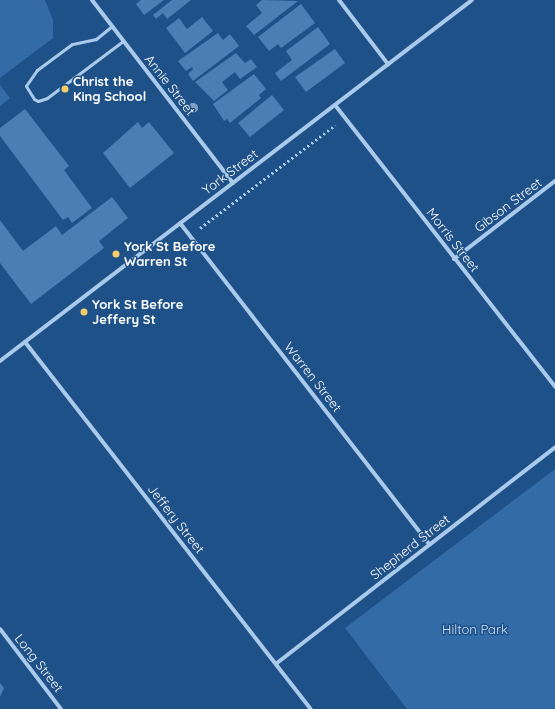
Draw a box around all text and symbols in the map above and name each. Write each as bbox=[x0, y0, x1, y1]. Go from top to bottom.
street label: Annie Street bbox=[141, 52, 199, 118]
place label: Christ the King School bbox=[73, 74, 146, 105]
marker: Christ the King School bbox=[60, 84, 70, 94]
street label: York Street bbox=[199, 146, 261, 198]
street label: Gibson Street bbox=[471, 175, 545, 235]
street label: Morris Street bbox=[423, 205, 483, 275]
place label: York St Before Warren St bbox=[124, 239, 215, 270]
marker: York St Before Warren St bbox=[111, 249, 121, 259]
place label: York St Before Jeffery St bbox=[92, 297, 183, 328]
marker: York St Before Jeffery St bbox=[79, 307, 89, 317]
street label: Warren Street bbox=[281, 339, 345, 415]
street label: Jeffery Street bbox=[144, 482, 208, 556]
street label: Shepherd Street bbox=[367, 511, 453, 583]
park label: Hilton Park bbox=[442, 621, 508, 637]
street label: Long Street bbox=[11, 631, 67, 695]

